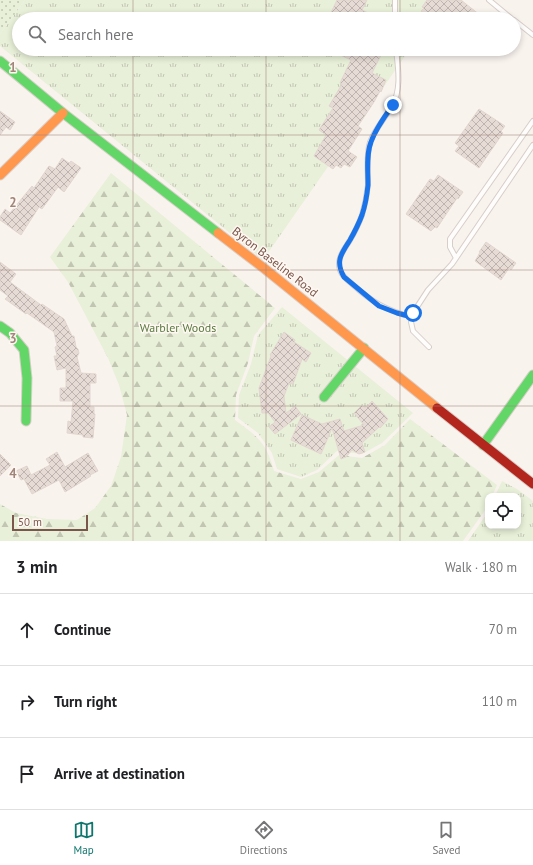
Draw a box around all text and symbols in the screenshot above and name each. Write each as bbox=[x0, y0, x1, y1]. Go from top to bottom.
search box bbox=[12, 12, 521, 56]
icon: search bbox=[26, 23, 48, 45]
text: Search here bbox=[58, 25, 134, 44]
text: 1 bbox=[9, 59, 17, 76]
route end bbox=[384, 96, 402, 114]
text: 2 bbox=[9, 194, 17, 211]
street label: Byron Baseline Road bbox=[229, 223, 321, 300]
route start bbox=[404, 304, 422, 322]
park label: Warbler Woods bbox=[140, 320, 216, 335]
text: 3 bbox=[9, 330, 17, 347]
text: 4 bbox=[9, 465, 17, 482]
map controls bbox=[485, 493, 521, 529]
button: locate bbox=[485, 493, 521, 529]
scale bar bbox=[12, 513, 88, 532]
text: 50 m bbox=[18, 515, 42, 529]
text: 3 min bbox=[16, 556, 57, 578]
text: Walk · 180 m bbox=[445, 559, 517, 576]
icon: ahead bbox=[16, 619, 38, 641]
text: Continue bbox=[54, 620, 111, 639]
text: 70 m bbox=[489, 621, 517, 638]
icon: right bbox=[16, 691, 38, 713]
text: Turn right bbox=[54, 692, 117, 711]
text: 110 m bbox=[482, 693, 517, 710]
icon: arrive bbox=[16, 763, 38, 785]
text: Arrive at destination bbox=[54, 764, 185, 783]
tab: Map bbox=[73, 819, 95, 857]
tab: Directions bbox=[240, 819, 287, 857]
tab: Saved bbox=[432, 819, 460, 857]

